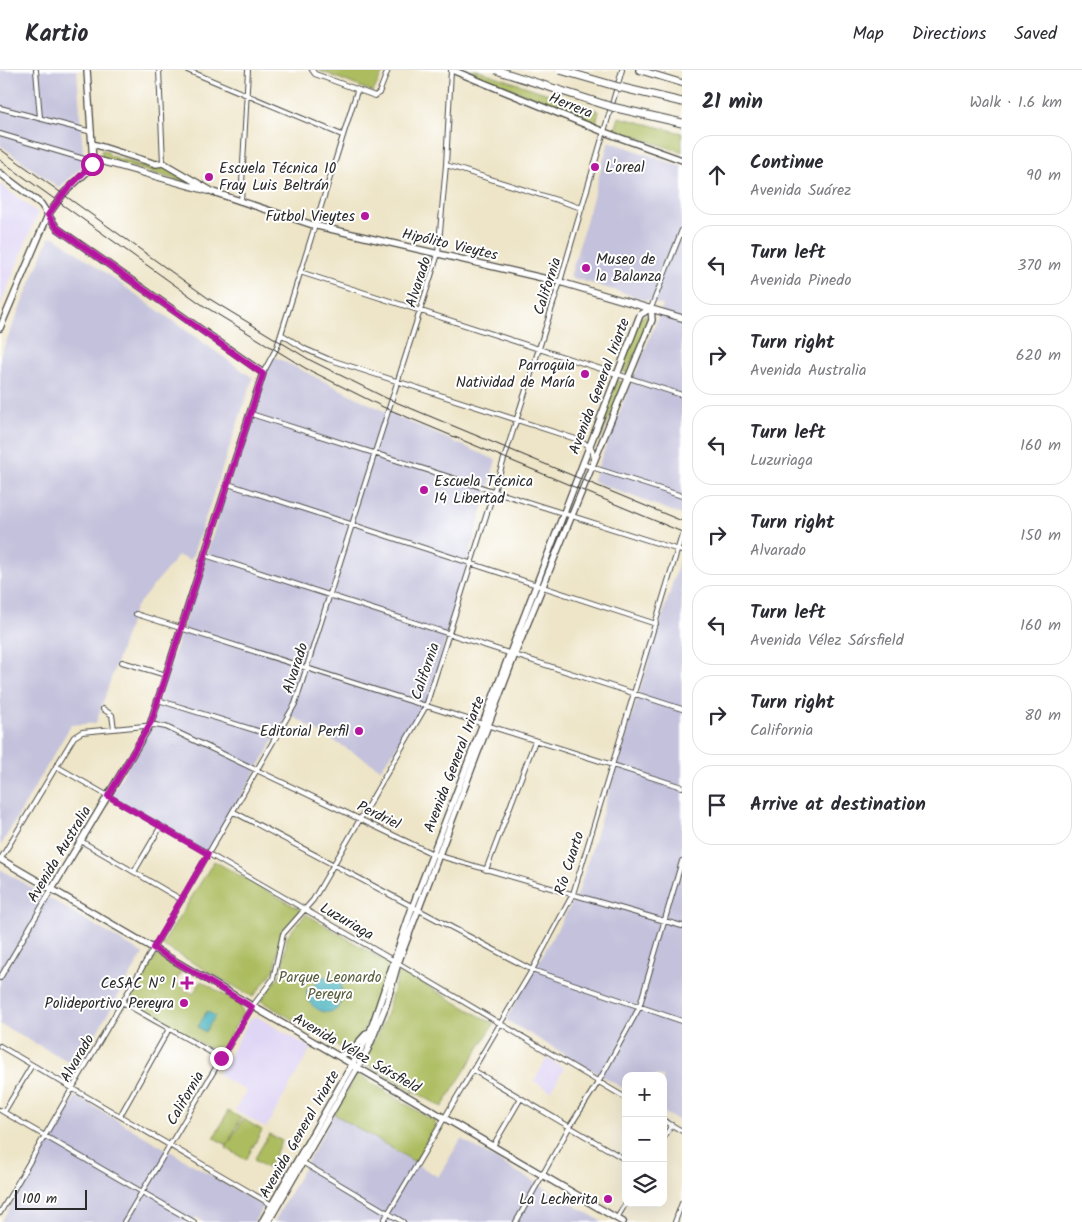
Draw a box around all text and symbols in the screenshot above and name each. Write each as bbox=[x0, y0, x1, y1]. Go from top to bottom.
text: Kartio bbox=[25, 15, 88, 54]
text: Map bbox=[852, 20, 884, 49]
text: Directions bbox=[912, 20, 986, 49]
text: Saved bbox=[1014, 20, 1057, 49]
street label: Herrera bbox=[545, 86, 596, 126]
text: 21 min bbox=[702, 86, 763, 119]
text: Walk · 1.6 km bbox=[970, 90, 1062, 115]
text: Continue bbox=[750, 148, 823, 178]
route start bbox=[81, 153, 104, 176]
place label: L'oreal bbox=[605, 156, 645, 180]
place label: Escuela Técnica 10 Fray Luis Beltrán bbox=[219, 157, 337, 198]
marker: L'oreal bbox=[589, 161, 601, 173]
icon: ahead bbox=[703, 161, 731, 189]
text: 90 m bbox=[1026, 163, 1061, 188]
marker: Escuela Técnica 10 Fray Luis Beltrán bbox=[203, 171, 215, 183]
text: Avenida Suárez bbox=[750, 178, 851, 203]
place label: Futbol Vieytes bbox=[265, 205, 356, 229]
marker: Futbol Vieytes bbox=[359, 210, 371, 222]
street label: Hipólito Vieytes bbox=[399, 222, 501, 268]
text: Turn left bbox=[750, 238, 825, 268]
place label: Museo de la Balanza bbox=[596, 248, 662, 289]
icon: left bbox=[703, 251, 731, 279]
street label: Alvarado bbox=[399, 253, 439, 311]
text: 370 m bbox=[1017, 253, 1061, 278]
street label: California bbox=[527, 254, 569, 318]
marker: Museo de la Balanza bbox=[580, 262, 592, 274]
text: Avenida Pinedo bbox=[750, 268, 851, 293]
street label: Avenida General Iriarte bbox=[563, 314, 637, 458]
text: Turn right bbox=[750, 328, 835, 358]
icon: right bbox=[703, 341, 731, 369]
text: 620 m bbox=[1016, 343, 1061, 368]
place label: Parroquia Natividad de María bbox=[456, 354, 575, 395]
text: Avenida Australia bbox=[750, 358, 866, 383]
marker: Parroquia Natividad de María bbox=[579, 368, 591, 380]
text: Turn left bbox=[750, 418, 825, 448]
icon: left bbox=[703, 431, 731, 459]
text: 160 m bbox=[1020, 433, 1061, 458]
text: Luzuriaga bbox=[750, 448, 813, 473]
place label: Escuela Técnica 14 Libertad bbox=[434, 470, 533, 511]
marker: Escuela Técnica 14 Libertad bbox=[418, 484, 430, 496]
text: Turn right bbox=[750, 508, 835, 538]
icon: right bbox=[703, 521, 731, 549]
text: 150 m bbox=[1020, 523, 1061, 548]
text: Alvarado bbox=[750, 538, 806, 563]
text: Turn left bbox=[750, 598, 825, 628]
icon: left bbox=[703, 611, 731, 639]
text: 160 m bbox=[1020, 613, 1061, 638]
text: Avenida Vélez Sársfield bbox=[750, 628, 904, 653]
street label: Alvarado bbox=[276, 639, 316, 697]
street label: California bbox=[405, 639, 447, 703]
text: Turn right bbox=[750, 688, 835, 718]
street label: Avenida General Iriarte bbox=[418, 692, 492, 836]
icon: right bbox=[703, 701, 731, 729]
text: 80 m bbox=[1024, 703, 1061, 728]
text: California bbox=[750, 718, 813, 743]
place label: Editorial Perfil bbox=[260, 720, 349, 744]
marker: Editorial Perfil bbox=[353, 725, 365, 737]
text: Arrive at destination bbox=[750, 790, 926, 820]
icon: arrive bbox=[703, 791, 731, 819]
street label: Perdriel bbox=[352, 795, 405, 837]
street label: Avenida Australia bbox=[21, 802, 98, 907]
street label: Río Cuarto bbox=[548, 828, 592, 898]
street label: Luzuriaga bbox=[315, 897, 378, 947]
park label: Parque Leonardo Pereyra bbox=[278, 966, 382, 1007]
place label: CeSAC Nº 1 bbox=[101, 972, 176, 996]
marker: CeSAC Nº 1 bbox=[180, 976, 194, 990]
place label: Polideportivo Pereyra bbox=[44, 992, 174, 1016]
marker: Polideportivo Pereyra bbox=[178, 997, 190, 1009]
street label: Avenida Vélez Sársfield bbox=[288, 1007, 425, 1101]
street label: Alvarado bbox=[54, 1030, 101, 1087]
route end bbox=[210, 1047, 233, 1070]
street label: Avenida General Iriarte bbox=[253, 1066, 346, 1203]
street label: California bbox=[161, 1067, 211, 1130]
map controls bbox=[622, 1072, 667, 1207]
button: + bbox=[622, 1072, 667, 1117]
button: − bbox=[622, 1117, 667, 1162]
button: layers bbox=[622, 1162, 667, 1207]
scale bar bbox=[15, 1187, 88, 1210]
text: 100 m bbox=[22, 1188, 57, 1210]
place label: La Lecherita bbox=[519, 1188, 598, 1212]
marker: La Lecherita bbox=[602, 1193, 614, 1205]

